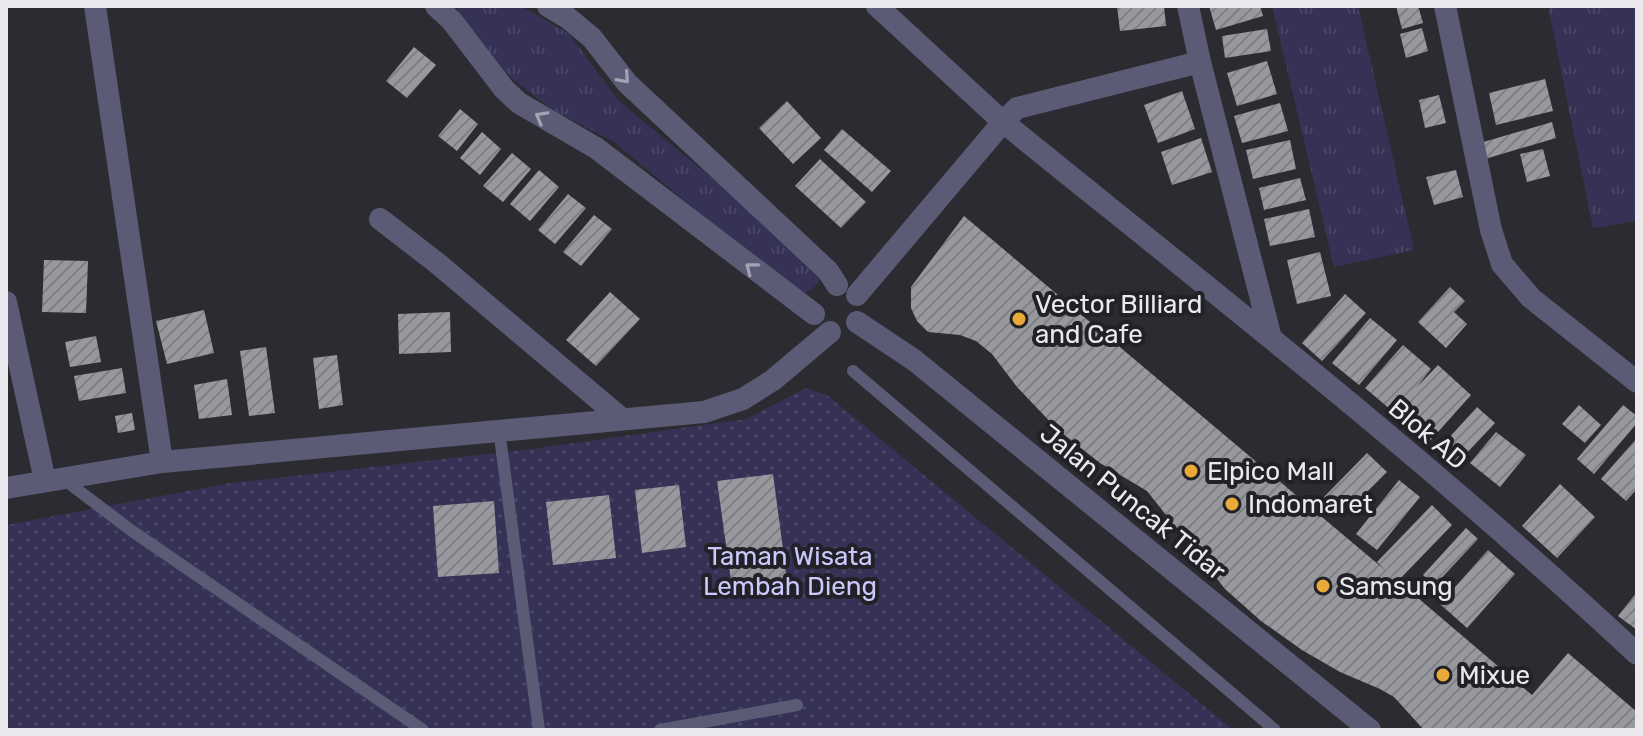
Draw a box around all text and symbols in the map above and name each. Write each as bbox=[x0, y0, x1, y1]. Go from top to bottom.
one-way arrow bbox=[614, 69, 629, 83]
one-way arrow bbox=[534, 111, 549, 126]
one-way arrow bbox=[746, 263, 760, 277]
place label: Vector Billiard and Cafe bbox=[1035, 289, 1202, 350]
marker: Vector Billiard and Cafe bbox=[1010, 310, 1028, 328]
street label: Blok AD bbox=[1382, 393, 1473, 476]
street label: Jalan Puncak Tidar bbox=[1033, 418, 1232, 587]
place label: Elpico Mall bbox=[1207, 456, 1334, 487]
marker: Elpico Mall bbox=[1182, 462, 1200, 480]
place label: Indomaret bbox=[1248, 489, 1373, 520]
marker: Indomaret bbox=[1223, 495, 1241, 513]
park label: Taman Wisata Lembah Dieng bbox=[703, 541, 877, 602]
place label: Samsung bbox=[1339, 571, 1453, 602]
marker: Samsung bbox=[1314, 577, 1332, 595]
place label: Mixue bbox=[1459, 660, 1530, 691]
marker: Mixue bbox=[1434, 666, 1452, 684]

